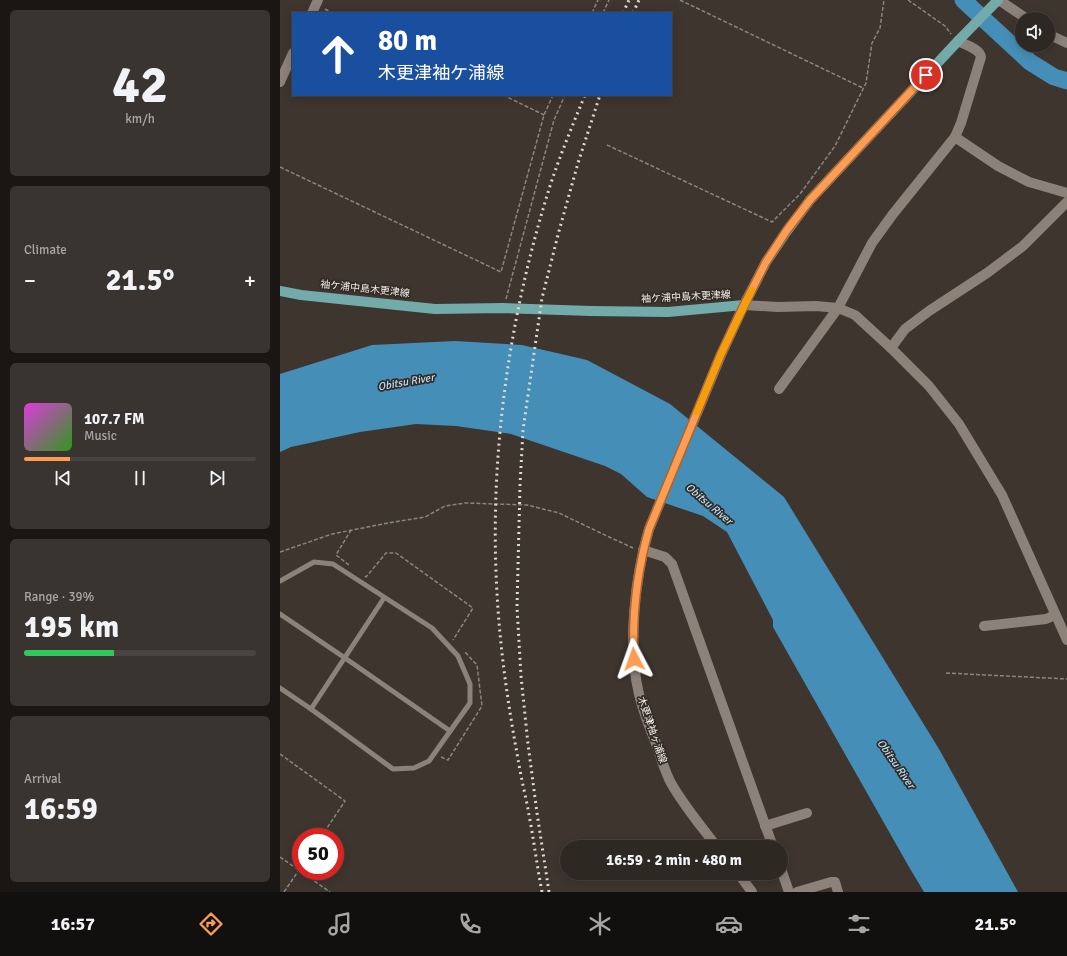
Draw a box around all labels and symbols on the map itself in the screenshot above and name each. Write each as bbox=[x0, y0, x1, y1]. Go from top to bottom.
pin bbox=[909, 58, 943, 92]
street label: 袖ケ浦中島木更津線 bbox=[320, 278, 410, 300]
street label: 袖ケ浦中島木更津線 bbox=[641, 289, 731, 305]
water label: Obitsu River bbox=[377, 370, 437, 393]
water label: Obitsu River bbox=[683, 481, 736, 529]
position arrow bbox=[613, 638, 655, 680]
street label: 木更津袖ヶ浦線 bbox=[635, 695, 669, 765]
water label: Obitsu River bbox=[874, 737, 919, 793]
speed limit sign: 50 bbox=[292, 828, 344, 880]

